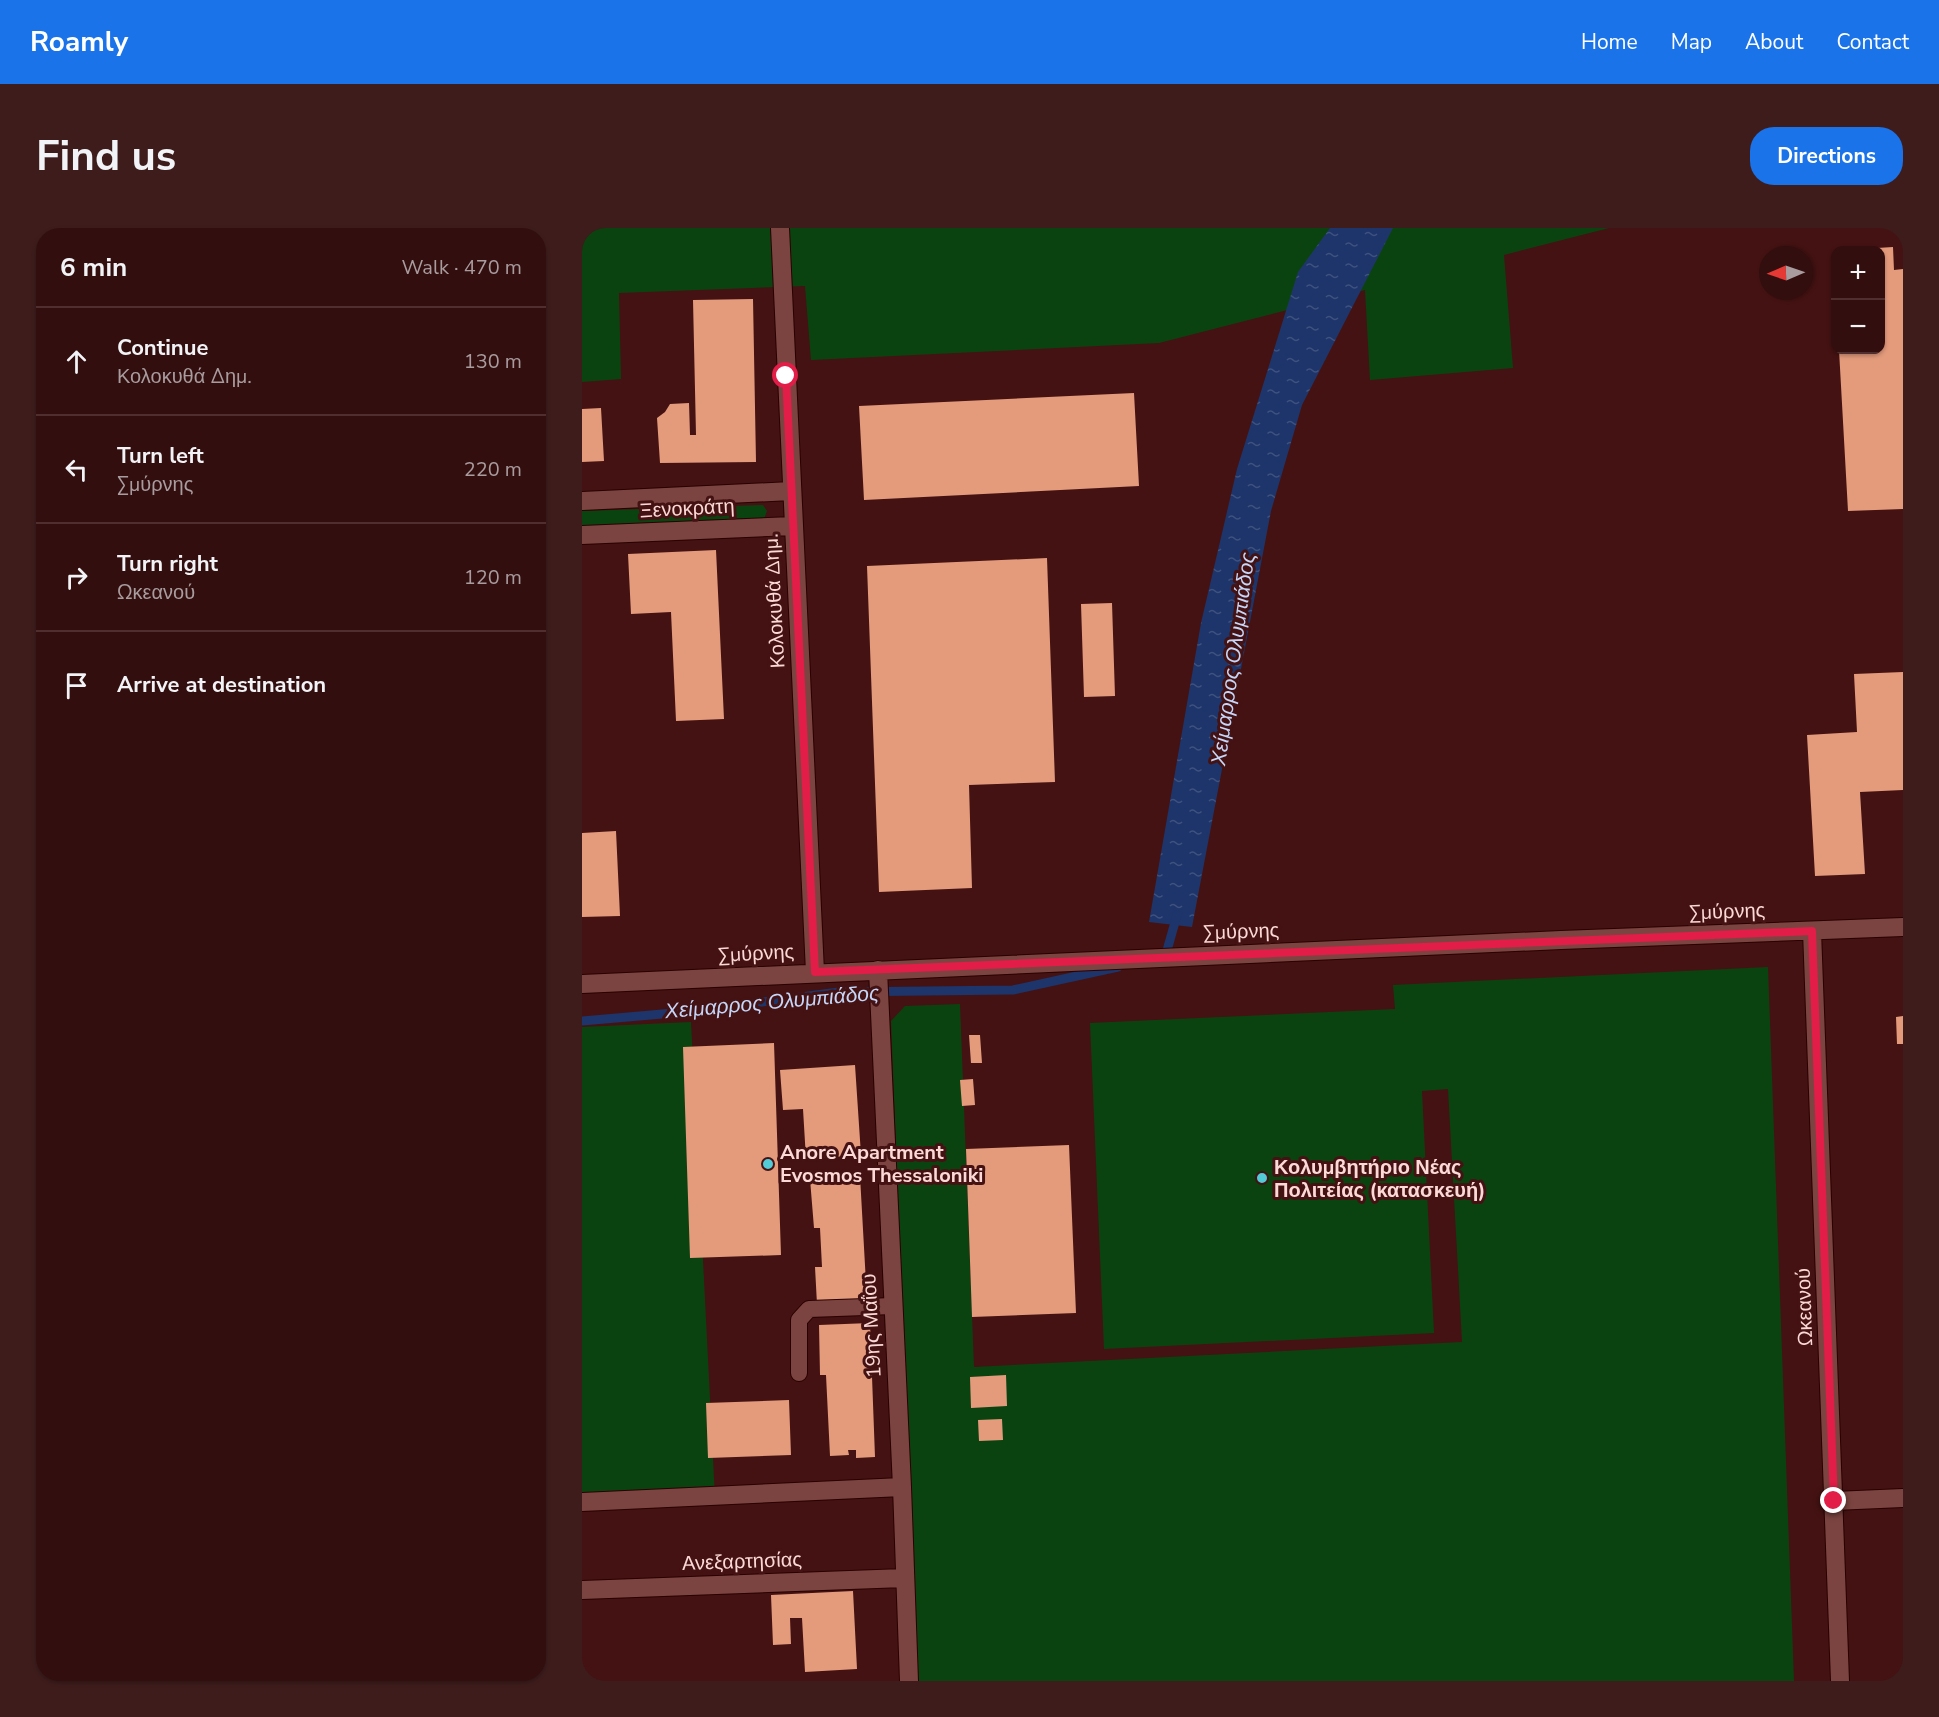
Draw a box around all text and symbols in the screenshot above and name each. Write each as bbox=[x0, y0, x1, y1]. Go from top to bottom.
text: Roamly bbox=[30, 23, 128, 61]
text: Home bbox=[1581, 28, 1638, 56]
text: Map bbox=[1671, 28, 1712, 56]
text: About bbox=[1745, 28, 1803, 56]
text: Contact bbox=[1836, 28, 1909, 56]
button: Directions bbox=[1750, 127, 1903, 185]
text: Find us bbox=[36, 128, 176, 185]
north arrow bbox=[1759, 246, 1813, 300]
map controls bbox=[1831, 246, 1885, 354]
button: + bbox=[1831, 246, 1885, 300]
text: 6 min bbox=[60, 250, 127, 285]
text: Walk · 470 m bbox=[402, 254, 522, 281]
button: − bbox=[1831, 300, 1885, 354]
text: Continue bbox=[117, 333, 208, 363]
icon: ahead bbox=[60, 345, 93, 378]
text: 130 m bbox=[464, 348, 522, 375]
route start bbox=[772, 362, 798, 388]
text: Κολοκυθά Δημ. bbox=[117, 363, 252, 390]
text: Turn left bbox=[117, 441, 204, 471]
icon: left bbox=[60, 453, 93, 486]
text: 220 m bbox=[464, 456, 522, 483]
text: Σμύρνης bbox=[117, 471, 193, 498]
street label: Ξενοκράτη bbox=[639, 493, 735, 524]
street label: Κολοκυθά Δημ. bbox=[757, 533, 792, 669]
text: Turn right bbox=[117, 549, 218, 579]
water label: Χείμαρρος Ολυμπιάδος bbox=[1204, 550, 1262, 768]
icon: right bbox=[60, 561, 93, 594]
text: 120 m bbox=[464, 564, 522, 591]
text: Ωκεανού bbox=[117, 579, 195, 606]
icon: arrive bbox=[60, 669, 93, 702]
text: Arrive at destination bbox=[117, 670, 326, 700]
street label: Σμύρνης bbox=[1688, 897, 1766, 926]
street label: Σμύρνης bbox=[1202, 917, 1280, 946]
street label: Σμύρνης bbox=[717, 938, 795, 969]
water label: Χείμαρρος Ολυμπιάδος bbox=[663, 979, 881, 1025]
place label: Anore Apartment Evosmos Thessaloniki bbox=[780, 1139, 983, 1189]
place label: Κολυμβητήριο Νέας Πολιτείας (κατασκευή) bbox=[1274, 1154, 1485, 1204]
marker: Anore Apartment Evosmos Thessaloniki bbox=[761, 1157, 775, 1171]
marker: Κολυμβητήριο Νέας Πολιτείας (κατασκευή) bbox=[1255, 1171, 1269, 1185]
street label: Ωκεανού bbox=[1790, 1267, 1819, 1346]
street label: 19ης Μαΐου bbox=[855, 1273, 888, 1379]
route end bbox=[1820, 1487, 1846, 1513]
street label: Ανεξαρτησίας bbox=[682, 1546, 803, 1577]

